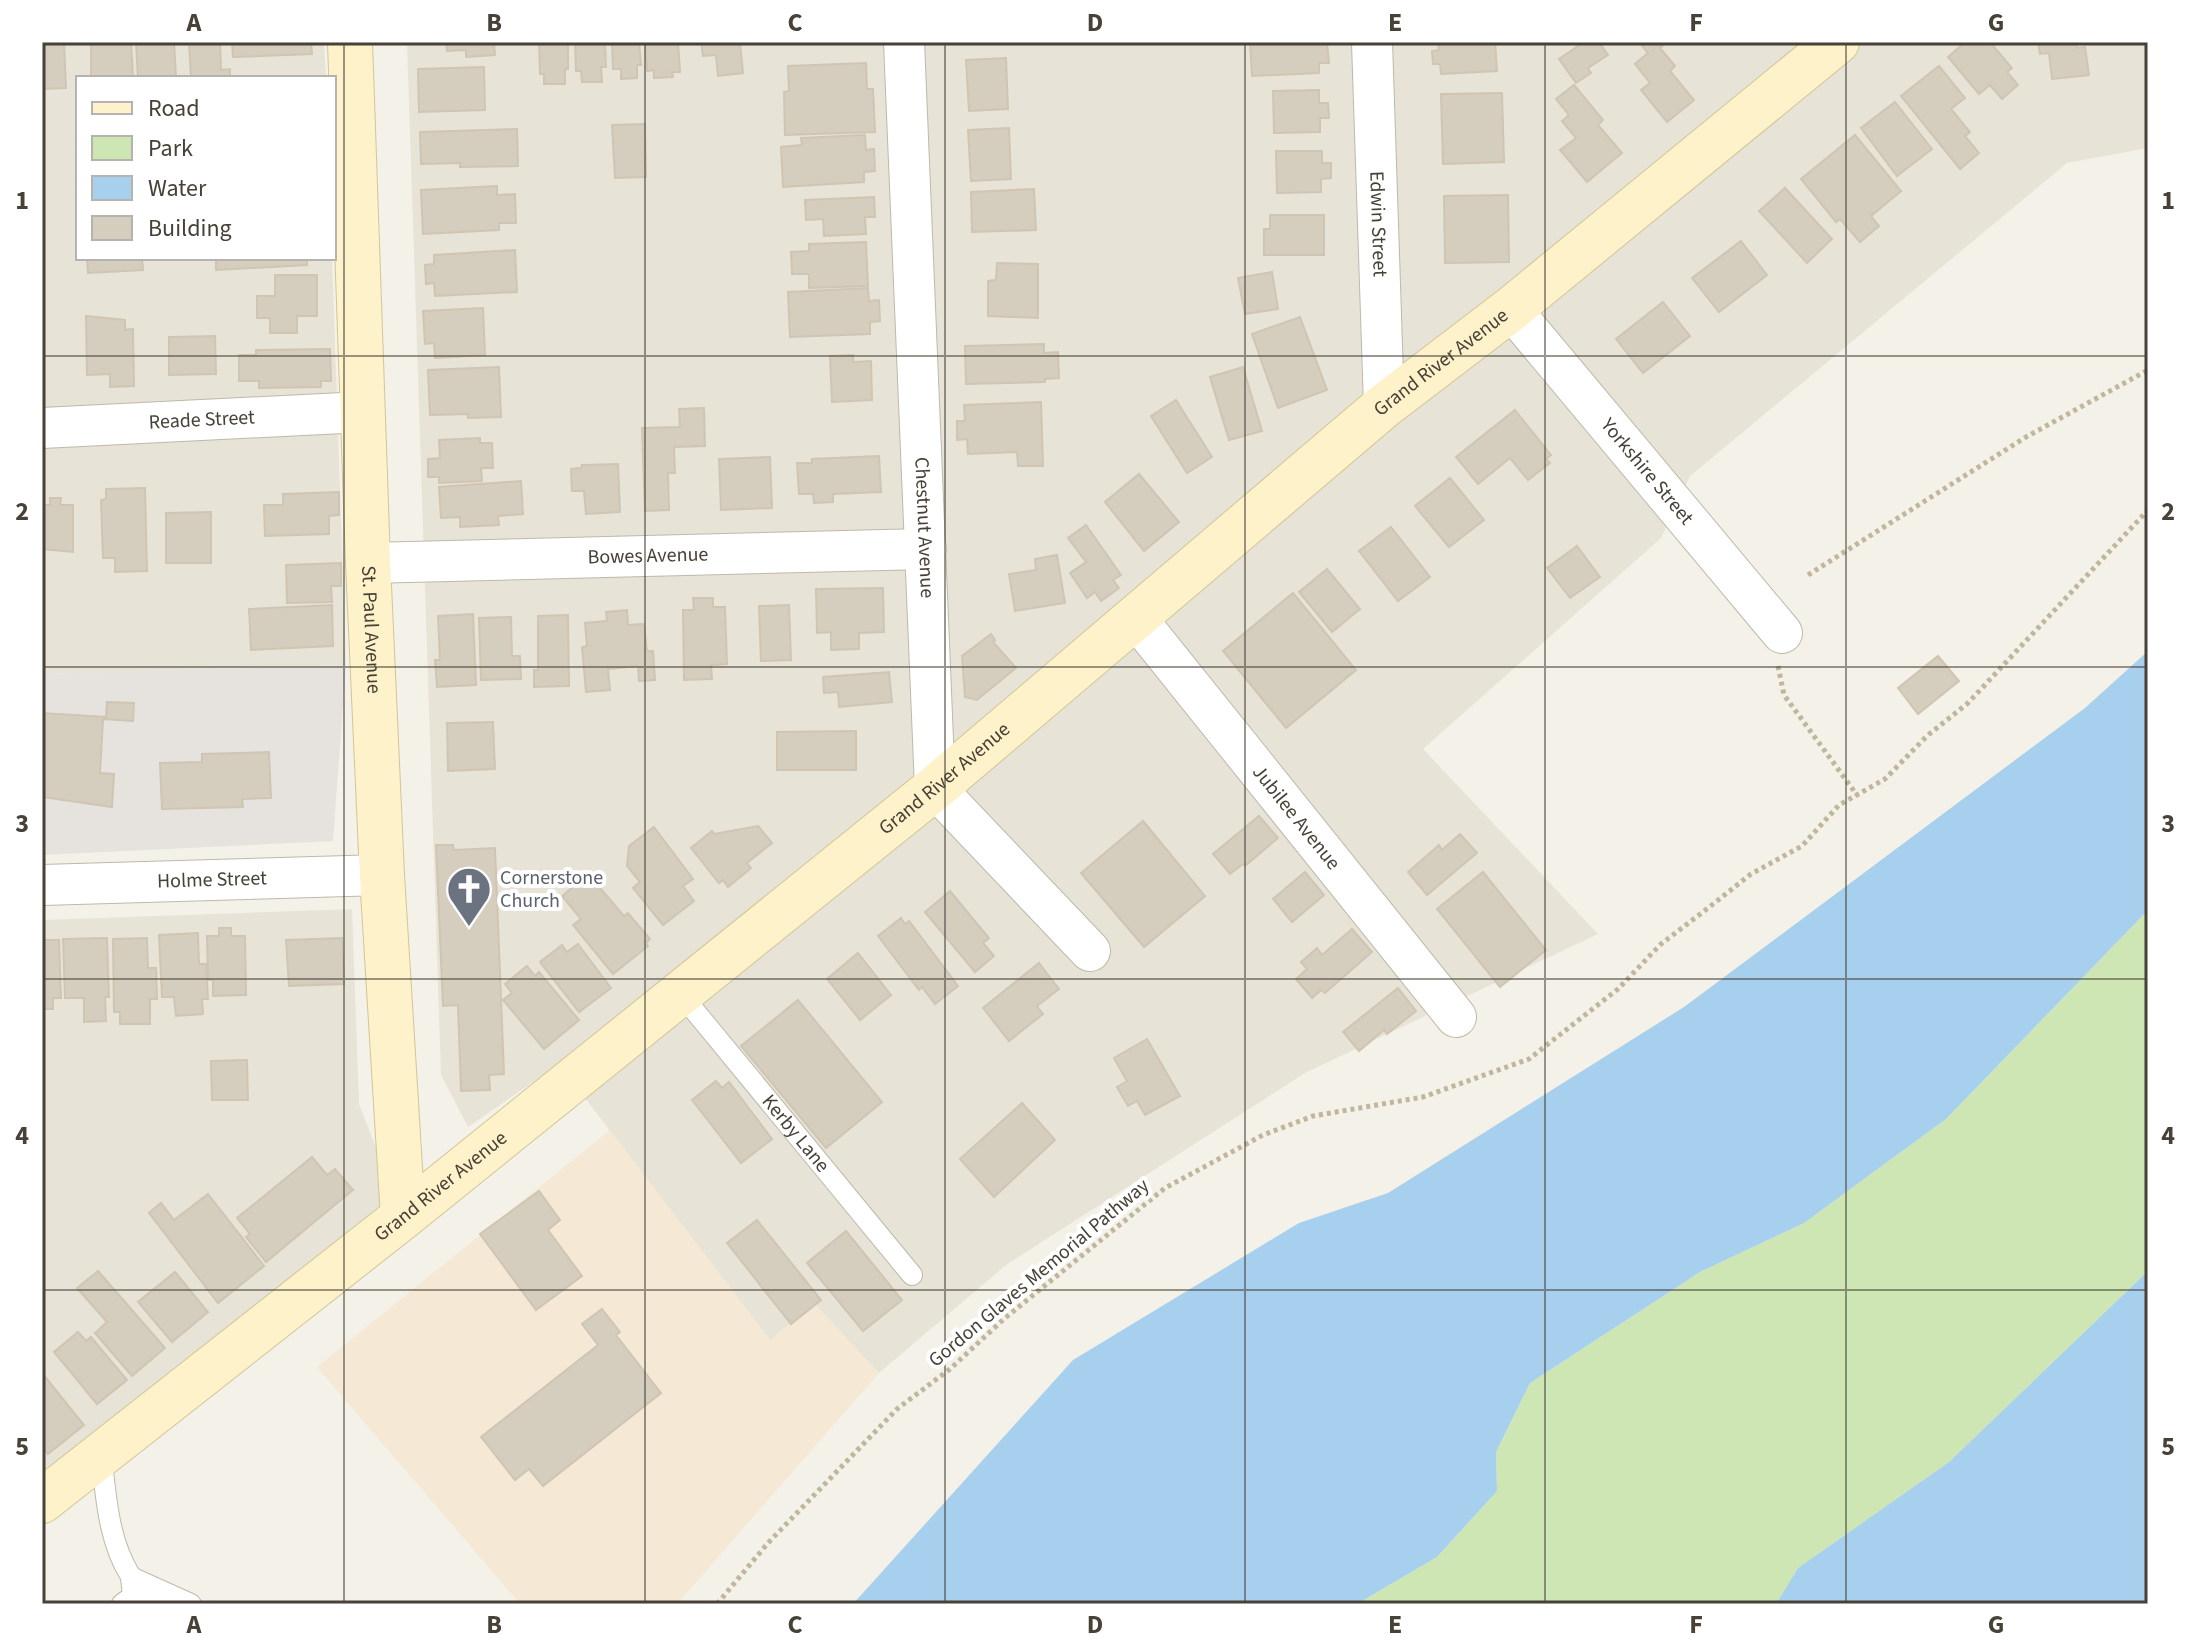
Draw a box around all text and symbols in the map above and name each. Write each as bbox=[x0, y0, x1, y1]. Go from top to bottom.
text: A bbox=[186, 4, 203, 41]
text: B bbox=[486, 4, 502, 41]
text: C bbox=[787, 4, 803, 41]
text: D bbox=[1087, 4, 1103, 41]
text: E bbox=[1388, 4, 1402, 41]
text: F bbox=[1689, 4, 1703, 41]
text: G bbox=[1988, 4, 2004, 41]
legend bbox=[76, 76, 336, 260]
text: Road bbox=[148, 91, 200, 126]
text: Park bbox=[148, 131, 193, 166]
text: Water bbox=[148, 171, 207, 206]
street label: Edwin Street bbox=[1362, 171, 1394, 278]
text: 1 bbox=[15, 182, 29, 219]
text: 1 bbox=[2161, 182, 2175, 219]
text: Building bbox=[148, 211, 232, 246]
street label: Grand River Avenue bbox=[1367, 302, 1514, 423]
street label: Reade Street bbox=[148, 403, 256, 437]
street label: Yorkshire Street bbox=[1593, 411, 1700, 531]
street label: Chestnut Avenue bbox=[907, 456, 941, 599]
text: 2 bbox=[15, 493, 29, 530]
text: 2 bbox=[2161, 493, 2175, 530]
street label: Bowes Avenue bbox=[587, 540, 709, 571]
street label: St. Paul Avenue bbox=[354, 565, 388, 694]
street label: Grand River Avenue bbox=[873, 716, 1016, 842]
street label: Jubilee Avenue bbox=[1245, 759, 1347, 876]
text: 3 bbox=[15, 805, 29, 842]
text: 3 bbox=[2161, 805, 2175, 842]
street label: Holme Street bbox=[157, 864, 267, 896]
place label: Cornerstone Church bbox=[500, 864, 603, 915]
church icon: Cornerstone Church bbox=[445, 865, 493, 928]
street label: Kerby Lane bbox=[755, 1089, 836, 1179]
text: 4 bbox=[15, 1117, 29, 1154]
text: 4 bbox=[2161, 1117, 2175, 1154]
street label: Grand River Avenue bbox=[368, 1124, 513, 1248]
street label: Gordon Glaves Memorial Pathway bbox=[923, 1172, 1156, 1374]
text: 5 bbox=[15, 1428, 29, 1465]
text: 5 bbox=[2161, 1428, 2175, 1465]
text: A bbox=[186, 1606, 203, 1643]
text: B bbox=[486, 1606, 502, 1643]
text: C bbox=[787, 1606, 803, 1643]
text: D bbox=[1087, 1606, 1103, 1643]
text: E bbox=[1388, 1606, 1402, 1643]
text: F bbox=[1689, 1606, 1703, 1643]
text: G bbox=[1988, 1606, 2004, 1643]

